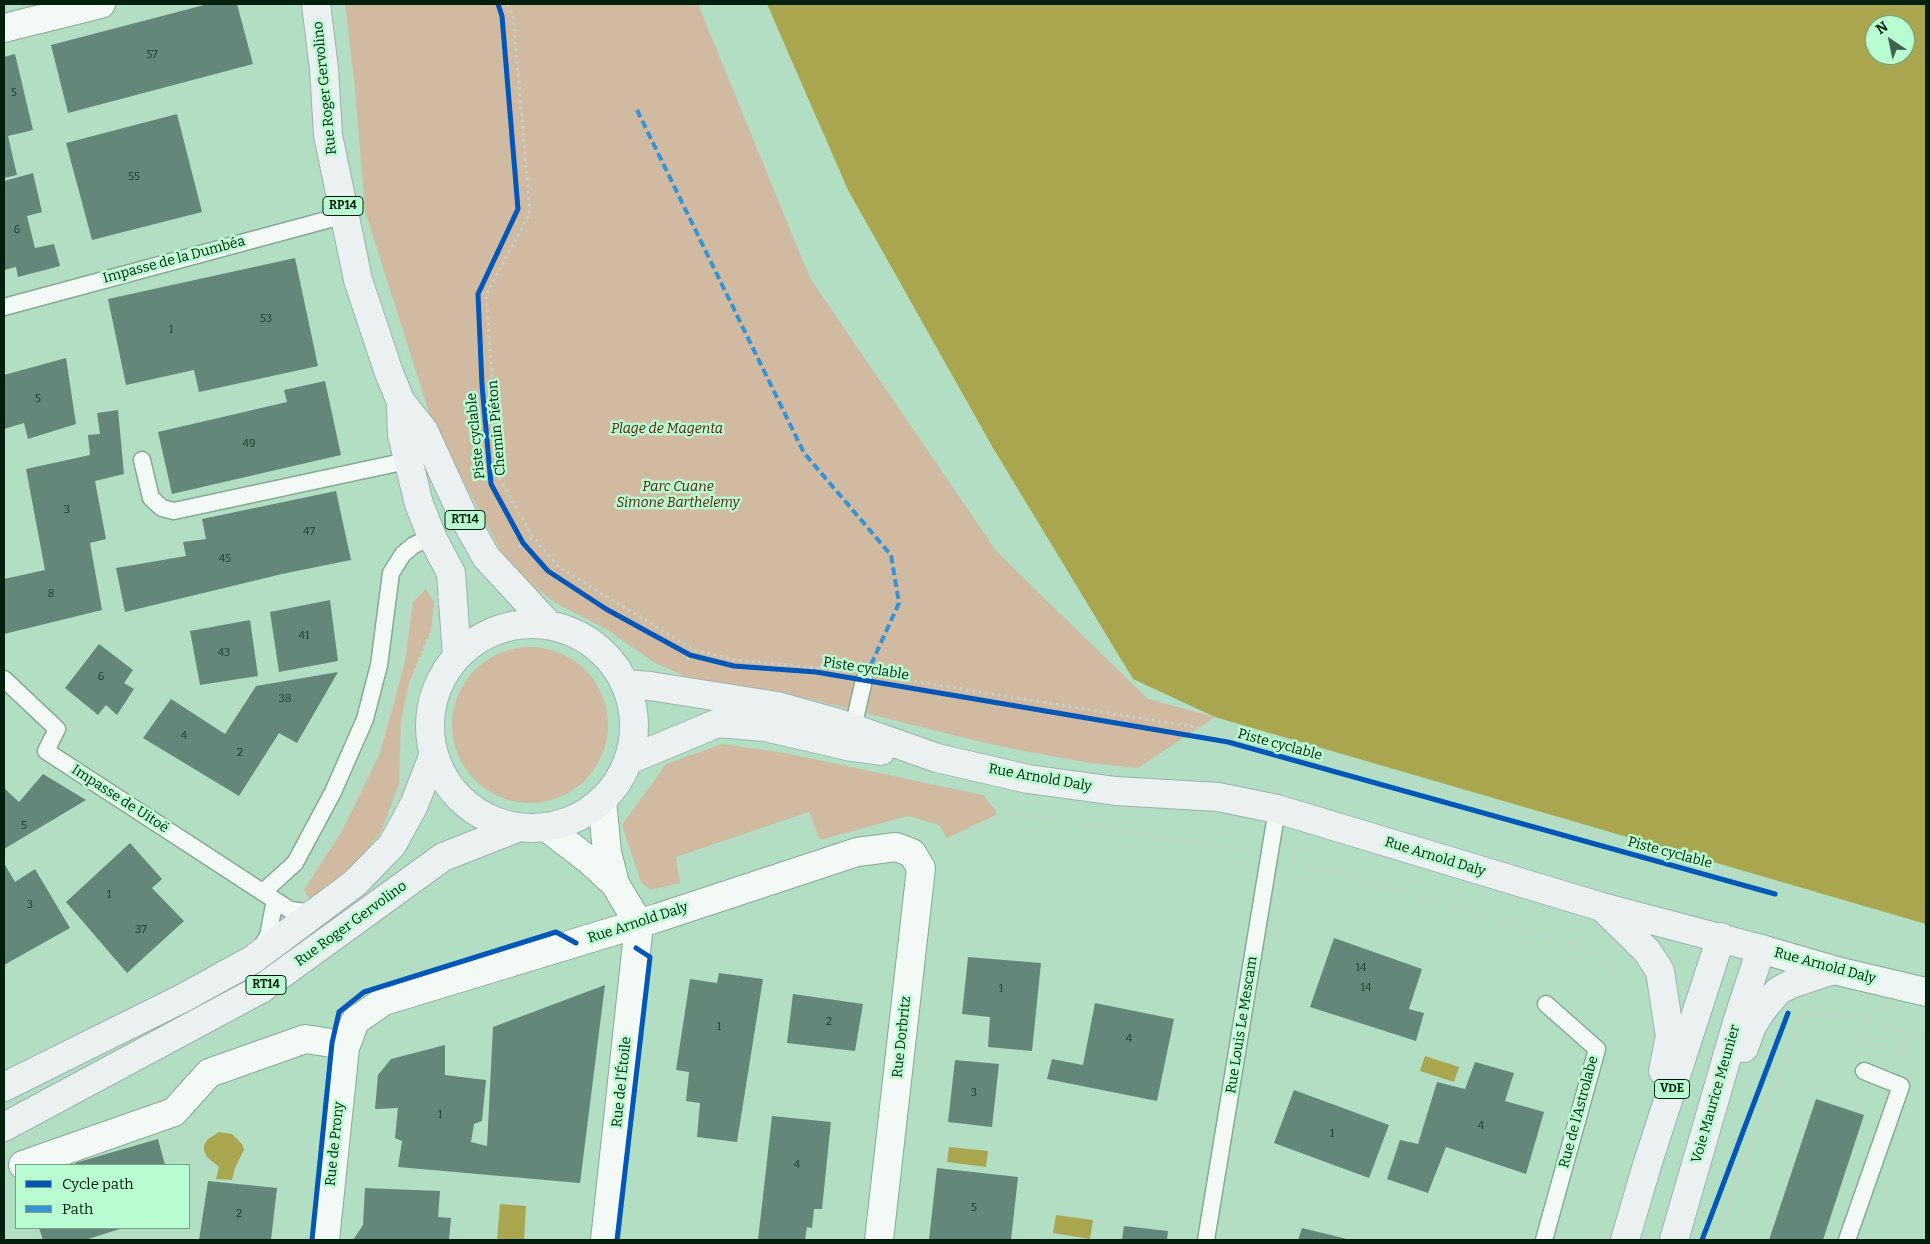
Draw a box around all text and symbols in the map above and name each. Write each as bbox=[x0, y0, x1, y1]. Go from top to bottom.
north arrow bbox=[1865, 15, 1915, 65]
text: N bbox=[1873, 18, 1891, 38]
street label: Rue Roger Gervolino bbox=[310, 21, 340, 155]
house number: 57 bbox=[146, 48, 158, 62]
house number: 5 bbox=[11, 86, 17, 100]
house number: 55 bbox=[128, 170, 140, 184]
road number: RP14 bbox=[323, 197, 363, 216]
house number: 6 bbox=[14, 223, 20, 237]
street label: Impasse de la Dumbéa bbox=[101, 233, 247, 287]
house number: 53 bbox=[260, 312, 272, 326]
house number: 1 bbox=[169, 323, 173, 337]
street label: Chemin Piéton bbox=[484, 379, 510, 477]
house number: 5 bbox=[35, 392, 41, 406]
street label: Piste cyclable bbox=[463, 392, 489, 480]
park label: Plage de Magenta bbox=[611, 421, 723, 437]
house number: 49 bbox=[243, 437, 255, 451]
park label: Parc Cuane Simone Barthelemy bbox=[616, 479, 740, 512]
house number: 3 bbox=[64, 503, 70, 517]
road number: RT14 bbox=[445, 510, 485, 530]
house number: 47 bbox=[303, 525, 315, 539]
house number: 45 bbox=[219, 552, 231, 566]
house number: 8 bbox=[48, 587, 54, 601]
house number: 41 bbox=[299, 629, 309, 643]
house number: 43 bbox=[218, 646, 230, 660]
street label: Piste cyclable bbox=[822, 654, 910, 684]
house number: 6 bbox=[98, 670, 104, 684]
house number: 38 bbox=[279, 692, 291, 706]
street label: Piste cyclable bbox=[1236, 726, 1324, 764]
house number: 4 bbox=[181, 729, 187, 743]
house number: 2 bbox=[237, 746, 243, 760]
street label: Impasse de Uitoë bbox=[68, 761, 172, 837]
street label: Rue Arnold Daly bbox=[987, 761, 1093, 795]
house number: 5 bbox=[21, 819, 27, 833]
street label: Rue Arnold Daly bbox=[1383, 834, 1487, 880]
street label: Piste cyclable bbox=[1626, 834, 1714, 872]
street label: Rue Roger Gervolino bbox=[292, 878, 410, 970]
house number: 1 bbox=[107, 888, 111, 902]
house number: 3 bbox=[27, 898, 33, 912]
street label: Rue Arnold Daly bbox=[586, 899, 690, 947]
house number: 37 bbox=[135, 923, 147, 937]
street label: Rue Arnold Daly bbox=[1772, 944, 1878, 988]
street label: Rue Louis Le Mescam bbox=[1223, 955, 1261, 1095]
house number: 14 bbox=[1356, 961, 1366, 975]
road number: RT14 bbox=[246, 976, 286, 994]
house number: 14 bbox=[1361, 981, 1371, 995]
house number: 1 bbox=[999, 982, 1003, 996]
street label: Rue Dorbritz bbox=[889, 995, 915, 1079]
house number: 2 bbox=[826, 1015, 832, 1029]
house number: 1 bbox=[717, 1020, 721, 1034]
street label: Voie Maurice Meunier bbox=[1688, 1023, 1744, 1165]
house number: 4 bbox=[1126, 1032, 1132, 1046]
street label: Rue de l'Étoile bbox=[609, 1036, 635, 1128]
street label: Rue de l'Astrolabe bbox=[1556, 1054, 1602, 1170]
road number: VDE bbox=[1654, 1080, 1690, 1098]
house number: 3 bbox=[971, 1086, 977, 1100]
street label: Rue de Prony bbox=[322, 1101, 348, 1187]
house number: 1 bbox=[438, 1108, 442, 1122]
house number: 4 bbox=[1478, 1119, 1484, 1133]
house number: 1 bbox=[1330, 1127, 1334, 1141]
house number: 4 bbox=[794, 1158, 800, 1172]
legend bbox=[15, 1164, 190, 1229]
text: Cycle path bbox=[62, 1175, 134, 1193]
text: Path bbox=[62, 1200, 93, 1218]
house number: 5 bbox=[971, 1201, 977, 1215]
house number: 2 bbox=[236, 1207, 242, 1221]

